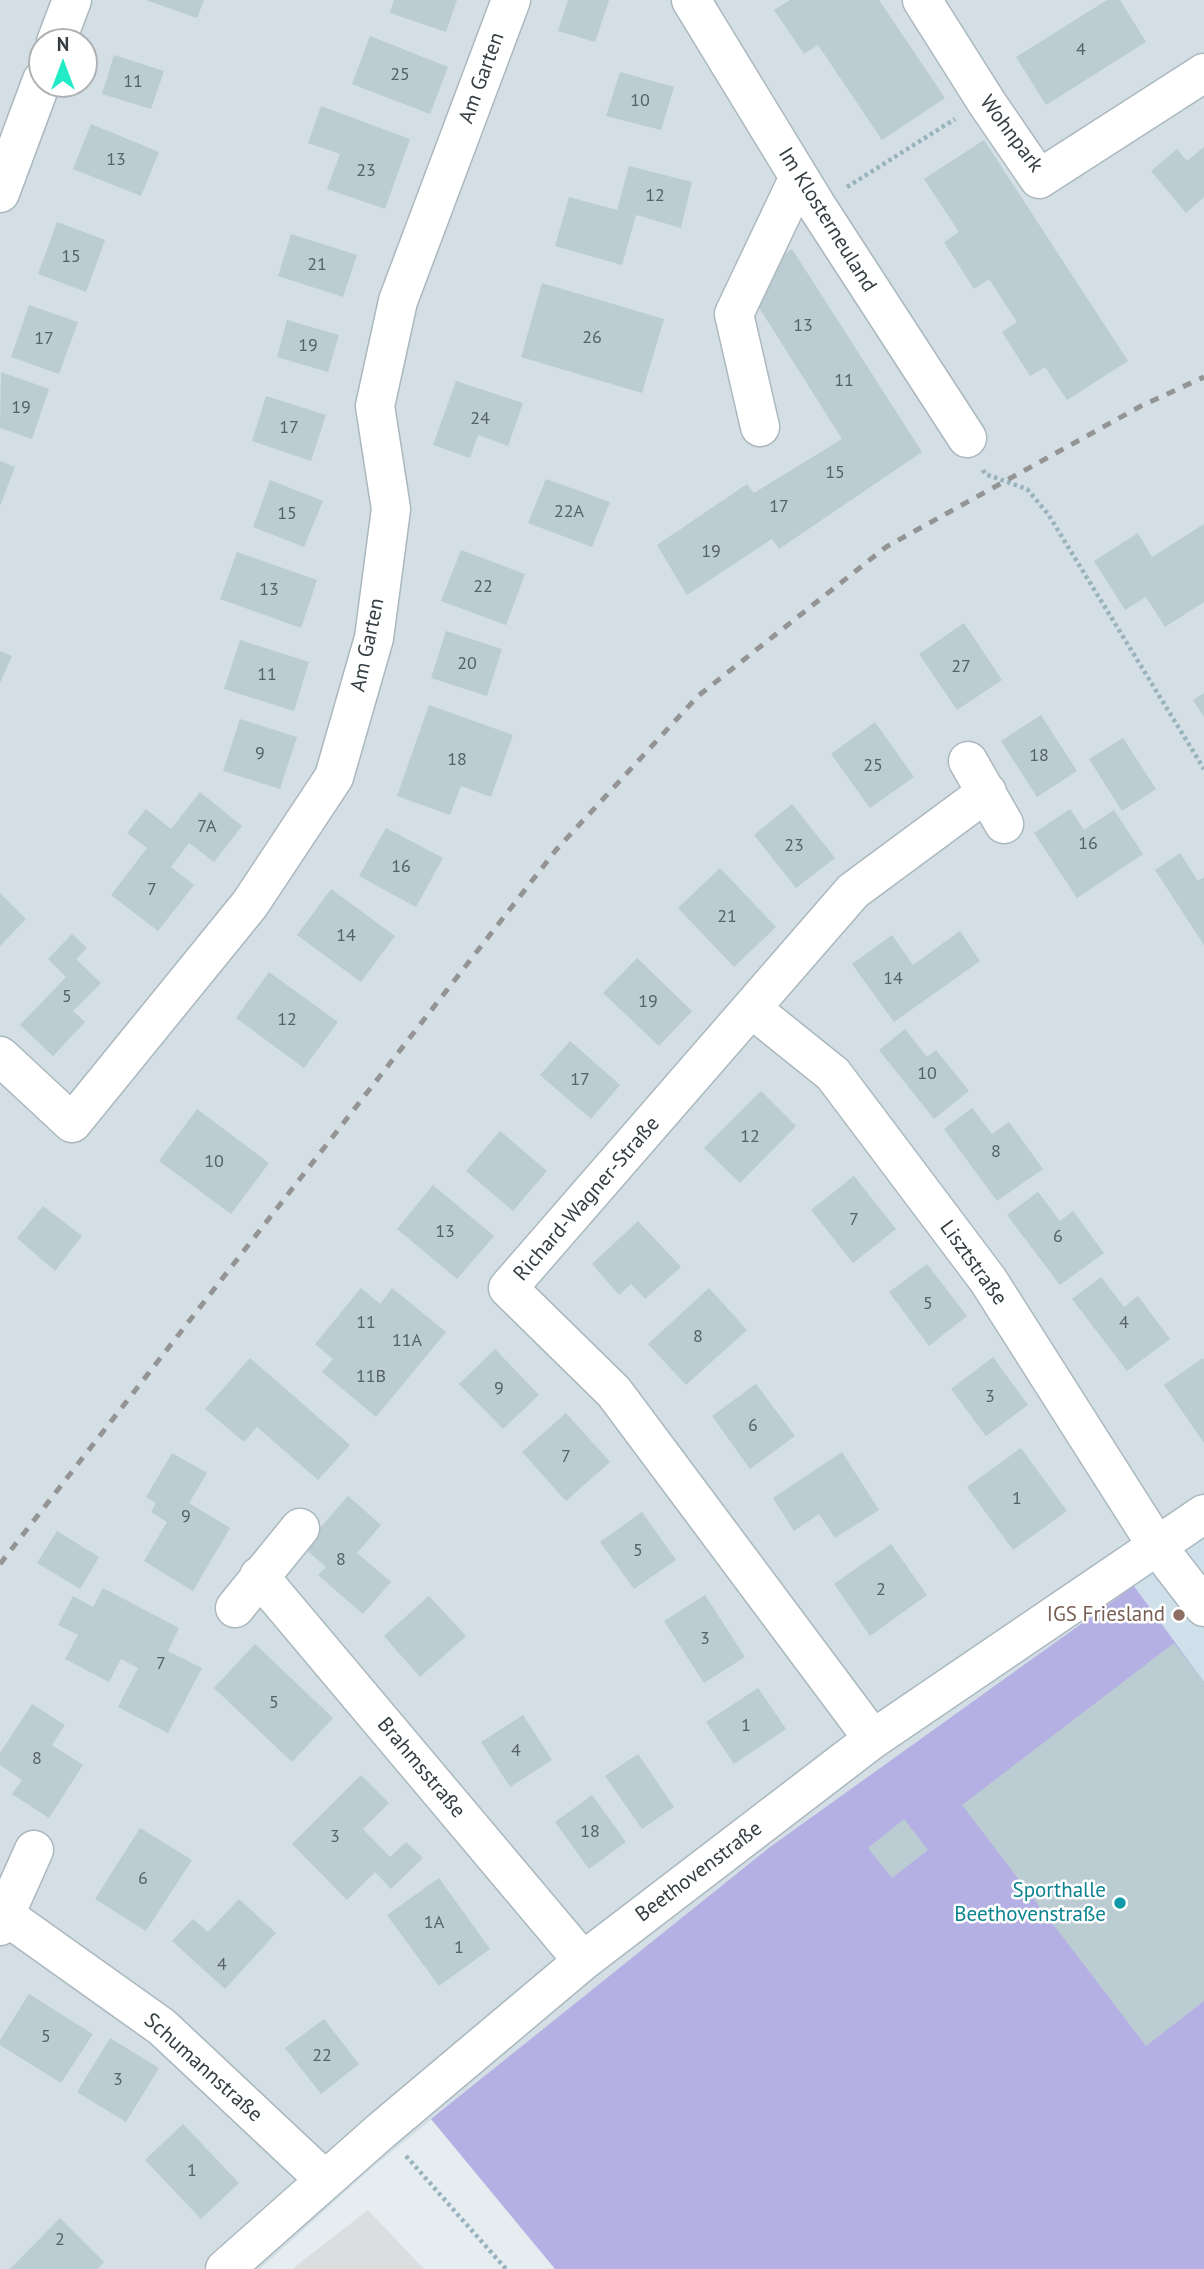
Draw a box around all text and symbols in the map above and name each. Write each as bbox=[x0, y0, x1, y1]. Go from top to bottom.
north arrow bbox=[28, 28, 98, 98]
street label: Am Garten bbox=[454, 29, 510, 127]
text: N bbox=[57, 32, 69, 56]
house number: 4 bbox=[1076, 39, 1086, 61]
house number: 25 bbox=[390, 64, 410, 86]
house number: 11 bbox=[123, 71, 143, 93]
house number: 10 bbox=[630, 90, 650, 112]
street label: Wohnpark bbox=[974, 91, 1048, 177]
street label: Im Klosterneuland bbox=[773, 143, 881, 297]
house number: 13 bbox=[106, 149, 126, 171]
house number: 23 bbox=[356, 160, 376, 182]
house number: 12 bbox=[645, 185, 665, 207]
house number: 15 bbox=[61, 246, 81, 268]
house number: 21 bbox=[307, 254, 327, 276]
house number: 13 bbox=[793, 315, 813, 337]
house number: 26 bbox=[582, 327, 602, 349]
house number: 17 bbox=[34, 328, 54, 350]
house number: 19 bbox=[298, 335, 318, 357]
house number: 11 bbox=[834, 370, 854, 392]
house number: 19 bbox=[11, 397, 31, 419]
house number: 24 bbox=[470, 408, 490, 430]
house number: 17 bbox=[279, 417, 299, 439]
house number: 15 bbox=[825, 462, 845, 484]
house number: 17 bbox=[769, 496, 789, 518]
house number: 22A bbox=[554, 501, 584, 523]
house number: 15 bbox=[277, 503, 297, 525]
house number: 19 bbox=[701, 541, 721, 563]
house number: 22 bbox=[473, 576, 493, 598]
house number: 13 bbox=[259, 579, 279, 601]
street label: Am Garten bbox=[346, 596, 390, 694]
house number: 20 bbox=[457, 653, 477, 675]
house number: 27 bbox=[951, 656, 971, 678]
house number: 11 bbox=[257, 664, 277, 686]
house number: 9 bbox=[255, 743, 265, 765]
house number: 18 bbox=[1029, 745, 1049, 767]
house number: 18 bbox=[447, 749, 467, 771]
house number: 25 bbox=[863, 755, 883, 777]
house number: 7A bbox=[197, 816, 217, 838]
house number: 16 bbox=[1078, 833, 1098, 855]
house number: 23 bbox=[784, 835, 804, 857]
house number: 16 bbox=[391, 856, 411, 878]
house number: 7 bbox=[147, 879, 157, 901]
house number: 21 bbox=[717, 906, 737, 928]
house number: 14 bbox=[336, 925, 356, 947]
house number: 14 bbox=[883, 968, 903, 990]
house number: 5 bbox=[62, 986, 72, 1008]
house number: 19 bbox=[638, 991, 658, 1013]
house number: 12 bbox=[277, 1009, 297, 1031]
house number: 10 bbox=[917, 1063, 937, 1085]
house number: 17 bbox=[570, 1069, 590, 1091]
street label: Richard-Wagner-Straße bbox=[509, 1112, 665, 1286]
house number: 12 bbox=[740, 1126, 760, 1148]
house number: 8 bbox=[991, 1141, 1001, 1163]
house number: 10 bbox=[204, 1151, 224, 1173]
house number: 7 bbox=[849, 1209, 859, 1231]
street label: Lisztstraße bbox=[934, 1216, 1012, 1310]
house number: 13 bbox=[435, 1221, 455, 1243]
house number: 6 bbox=[1053, 1226, 1063, 1248]
house number: 5 bbox=[923, 1293, 933, 1315]
house number: 11 bbox=[356, 1312, 376, 1334]
house number: 4 bbox=[1119, 1312, 1129, 1334]
house number: 8 bbox=[693, 1326, 703, 1348]
house number: 11A bbox=[392, 1330, 422, 1352]
house number: 11B bbox=[356, 1366, 386, 1388]
house number: 9 bbox=[494, 1378, 504, 1400]
house number: 3 bbox=[985, 1386, 995, 1408]
house number: 6 bbox=[748, 1415, 758, 1437]
house number: 7 bbox=[561, 1446, 571, 1468]
house number: 1 bbox=[1012, 1488, 1022, 1510]
house number: 9 bbox=[181, 1506, 191, 1528]
house number: 5 bbox=[633, 1540, 643, 1562]
house number: 8 bbox=[336, 1549, 346, 1571]
house number: 2 bbox=[876, 1579, 886, 1601]
place label: IGS Friesland bbox=[1047, 1602, 1165, 1628]
marker: IGS Friesland bbox=[1171, 1607, 1187, 1623]
house number: 3 bbox=[700, 1628, 710, 1650]
house number: 7 bbox=[156, 1653, 166, 1675]
house number: 5 bbox=[269, 1692, 279, 1714]
street label: Brahmsstraße bbox=[372, 1712, 470, 1824]
house number: 1 bbox=[741, 1715, 751, 1737]
house number: 4 bbox=[511, 1740, 521, 1762]
house number: 8 bbox=[32, 1748, 42, 1770]
street label: Beethovenstraße bbox=[631, 1816, 767, 1928]
house number: 18 bbox=[580, 1821, 600, 1843]
house number: 3 bbox=[330, 1826, 340, 1848]
house number: 6 bbox=[138, 1868, 148, 1890]
place label: Sporthalle Beethovenstraße bbox=[954, 1878, 1106, 1928]
marker: Sporthalle Beethovenstraße bbox=[1112, 1895, 1128, 1911]
house number: 1A bbox=[424, 1912, 444, 1934]
house number: 1 bbox=[454, 1937, 464, 1959]
house number: 4 bbox=[217, 1954, 227, 1976]
street label: Schumannstraße bbox=[139, 2008, 267, 2128]
house number: 5 bbox=[41, 2026, 51, 2048]
house number: 22 bbox=[312, 2045, 332, 2067]
house number: 3 bbox=[113, 2069, 123, 2091]
house number: 1 bbox=[187, 2160, 197, 2182]
house number: 2 bbox=[55, 2229, 65, 2251]

